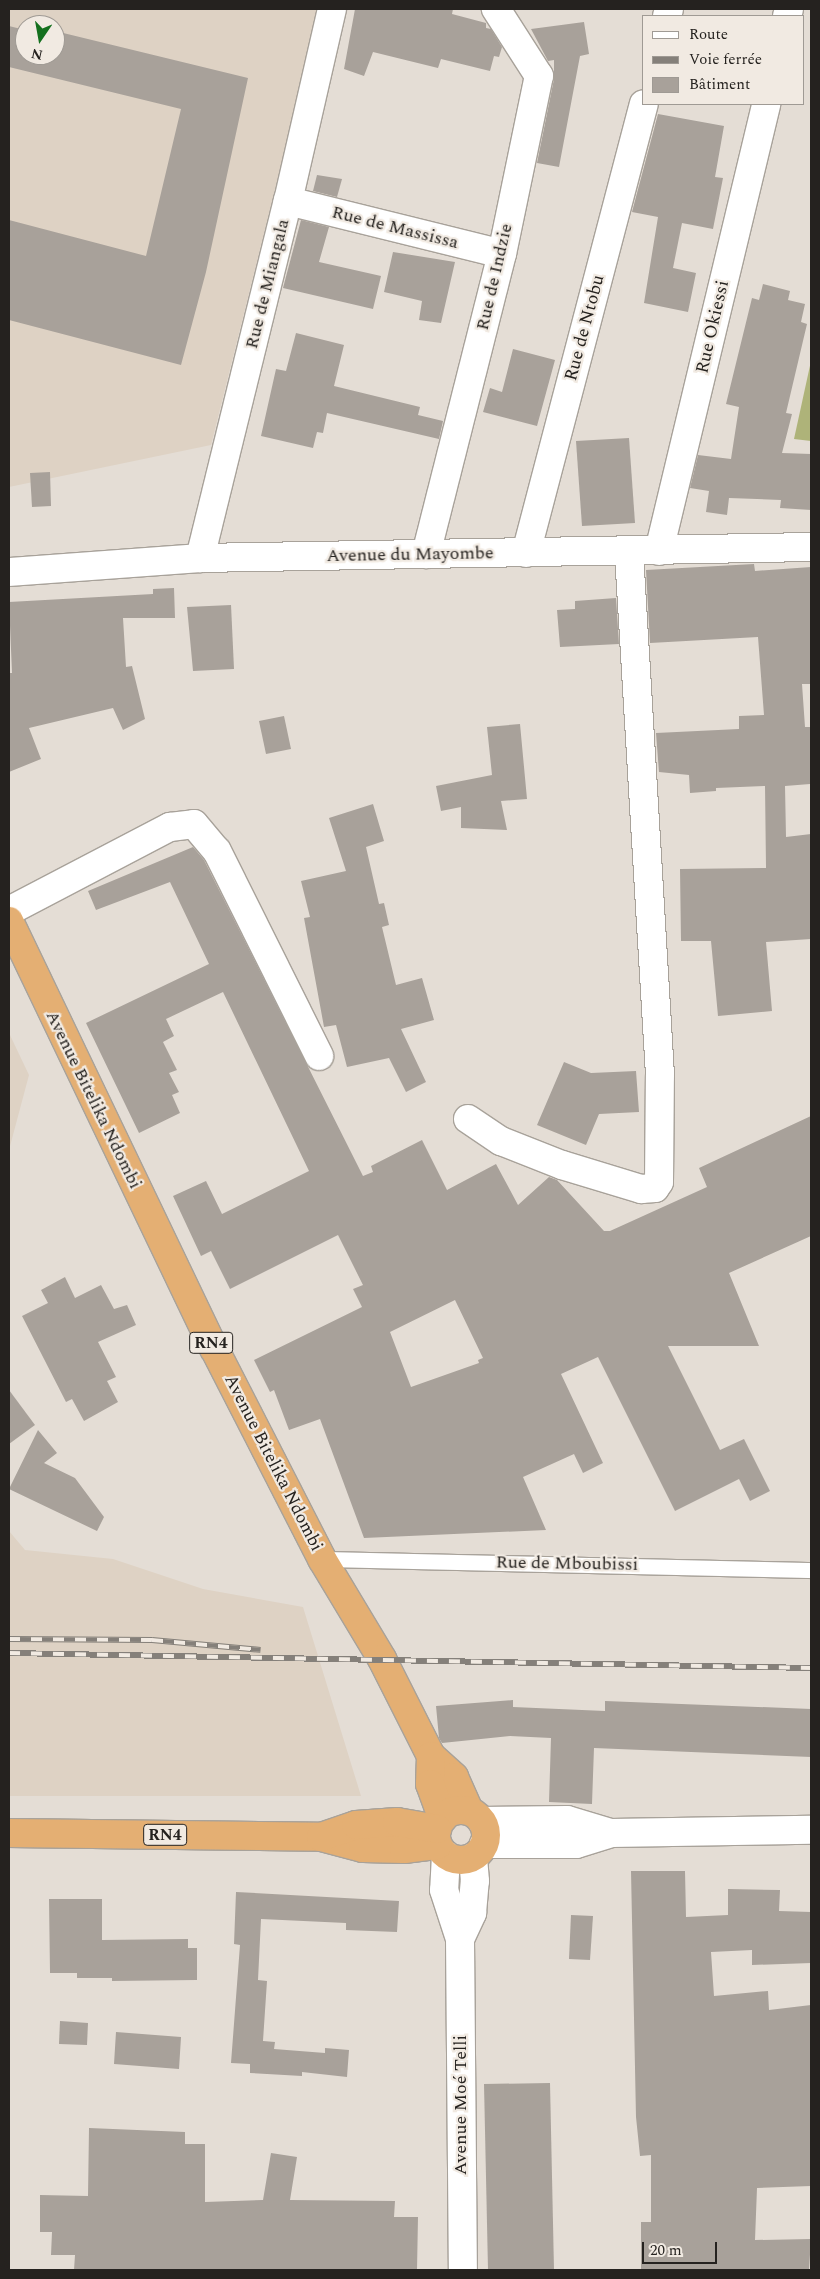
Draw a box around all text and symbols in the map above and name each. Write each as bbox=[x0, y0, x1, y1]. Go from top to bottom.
north arrow bbox=[15, 15, 65, 65]
legend bbox=[642, 15, 805, 105]
text: Route bbox=[689, 23, 728, 46]
text: N bbox=[29, 43, 45, 66]
text: Voie ferrée bbox=[689, 48, 762, 71]
text: Bâtiment bbox=[689, 73, 750, 96]
street label: Rue de Massissa bbox=[329, 202, 461, 254]
street label: Rue de Miangala bbox=[241, 217, 295, 351]
street label: Rue de Indzie bbox=[472, 221, 518, 333]
street label: Rue de Ntobu bbox=[560, 273, 610, 383]
street label: Rue Okiessi bbox=[692, 278, 734, 376]
street label: Avenue du Mayombe bbox=[326, 543, 494, 567]
street label: Avenue Bitelika Ndombi bbox=[40, 1007, 146, 1193]
road number: RN4 bbox=[188, 1330, 234, 1356]
street label: Avenue Bitelika Ndombi bbox=[219, 1371, 327, 1555]
street label: Rue de Mboubissi bbox=[496, 1552, 638, 1576]
road number: RN4 bbox=[142, 1822, 188, 1848]
street label: Avenue Moé Telli bbox=[450, 2035, 472, 2175]
scale bar bbox=[645, 2232, 720, 2264]
text: 20 m bbox=[650, 2239, 682, 2262]

